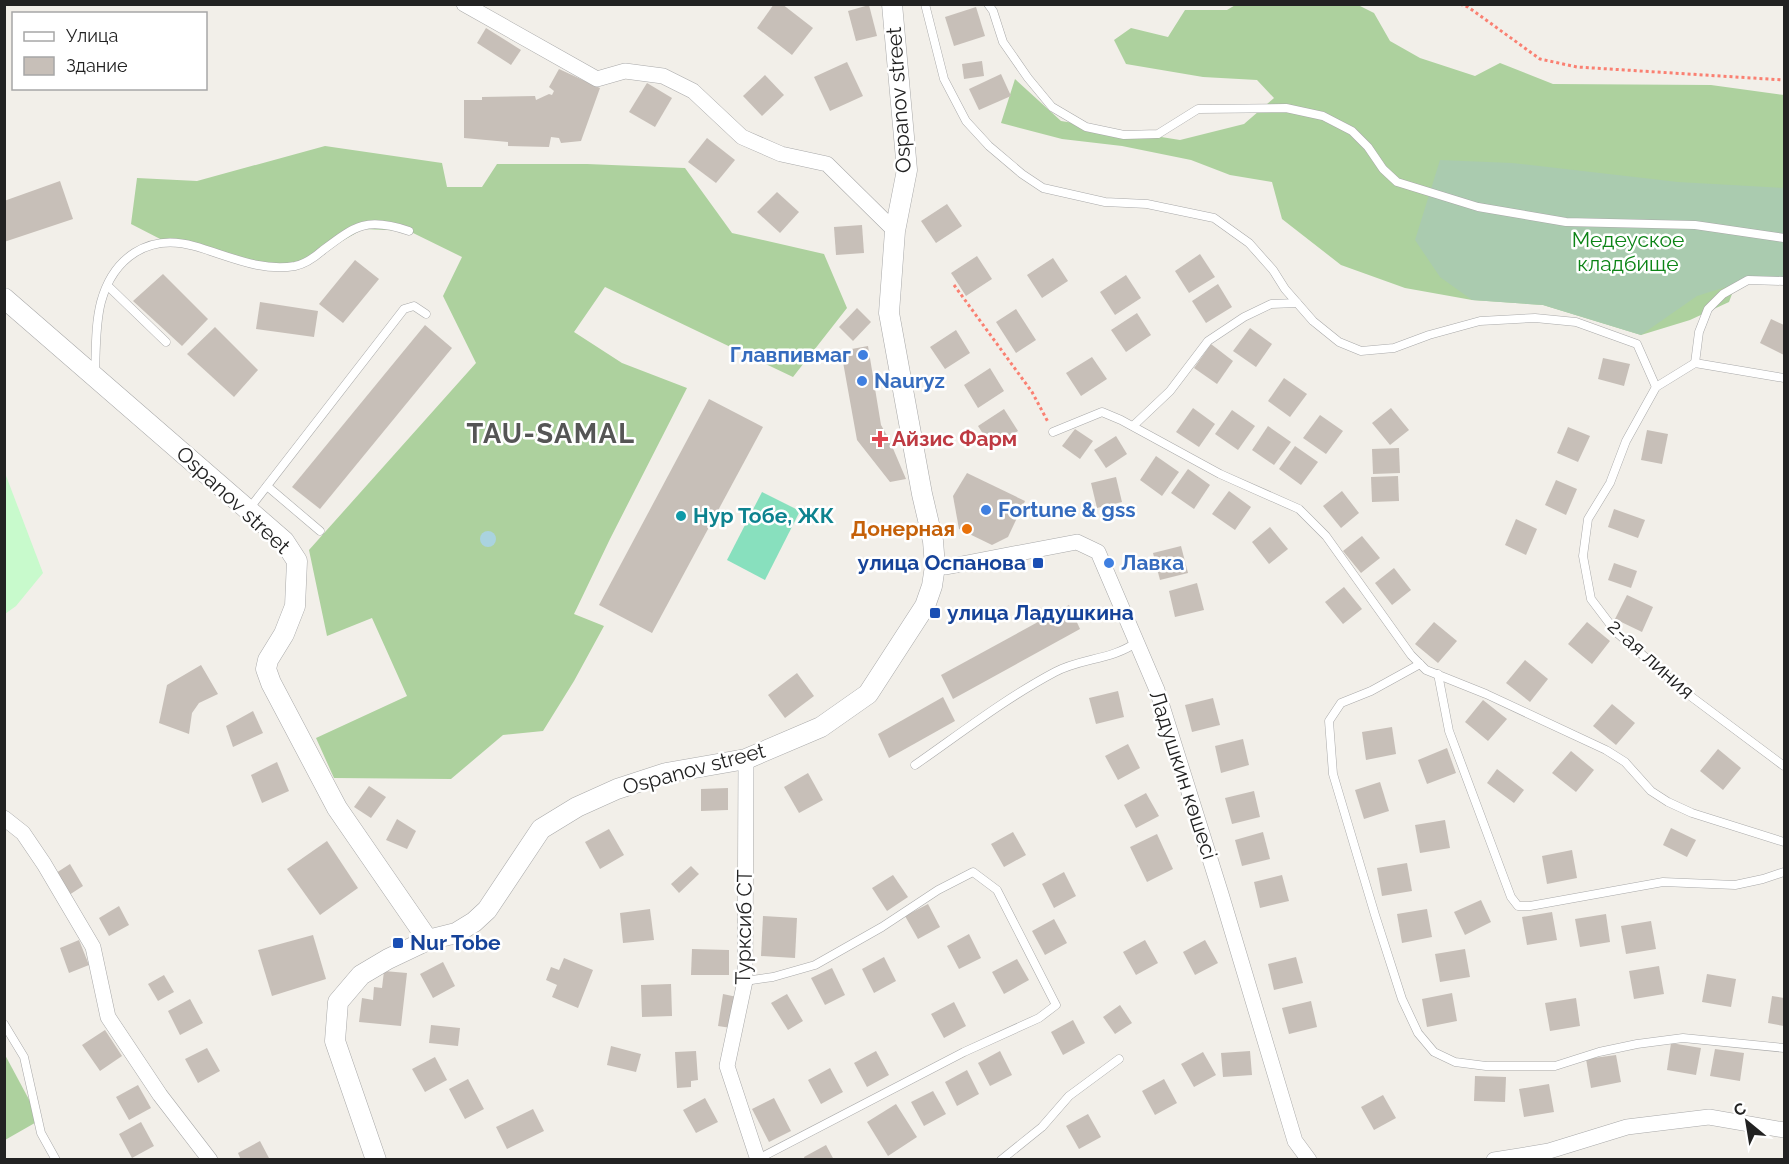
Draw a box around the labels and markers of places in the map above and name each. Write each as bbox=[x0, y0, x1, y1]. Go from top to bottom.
place label: Главпивмаг bbox=[730, 342, 851, 367]
marker: Главпивмаг bbox=[856, 348, 870, 362]
place label: Nauryz bbox=[874, 368, 945, 393]
marker: Nauryz bbox=[855, 374, 869, 388]
place label: Айзис Фарм bbox=[892, 426, 1017, 451]
marker: Айзис Фарм bbox=[873, 432, 887, 446]
place label: Fortune & gss bbox=[998, 497, 1136, 522]
place label: Нур Тобе, ЖК bbox=[693, 503, 835, 528]
marker: Fortune & gss bbox=[979, 503, 993, 517]
marker: Нур Тобе, ЖК bbox=[674, 509, 688, 523]
place label: Донерная bbox=[851, 516, 955, 541]
marker: Донерная bbox=[960, 522, 974, 536]
place label: улица Оспанова bbox=[858, 550, 1026, 575]
place label: Лавка bbox=[1121, 550, 1184, 575]
marker: улица Оспанова bbox=[1031, 556, 1045, 570]
marker: Лавка bbox=[1102, 556, 1116, 570]
place label: улица Ладушкина bbox=[947, 600, 1134, 625]
marker: улица Ладушкина bbox=[928, 606, 942, 620]
place label: Nur Tobe bbox=[410, 930, 501, 955]
marker: Nur Tobe bbox=[391, 936, 405, 950]

